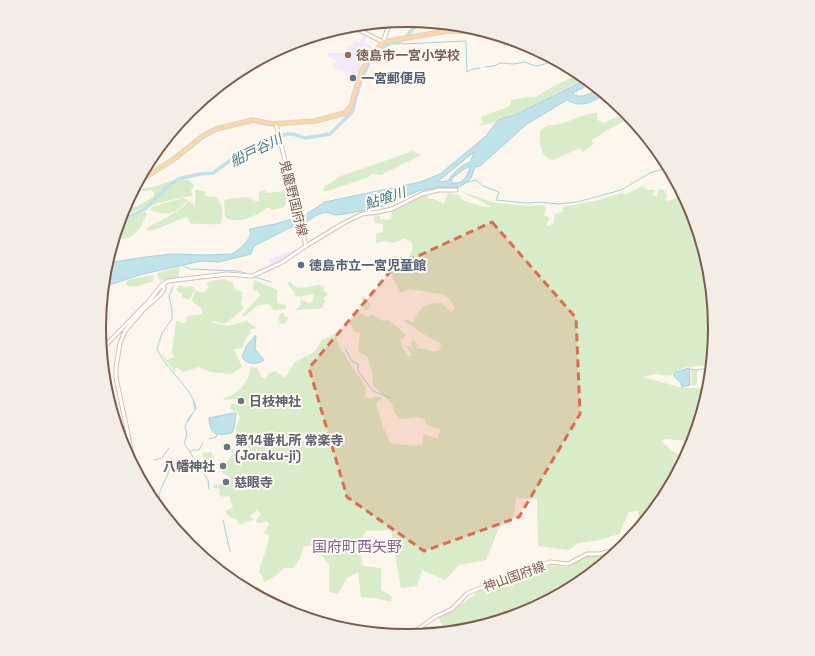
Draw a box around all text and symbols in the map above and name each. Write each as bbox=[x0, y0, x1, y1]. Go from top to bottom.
place label: 徳島市一宮小学校 bbox=[356, 47, 460, 64]
marker: 徳島市一宮小学校 bbox=[343, 50, 353, 60]
place label: 一宮郵便局 bbox=[361, 70, 426, 87]
marker: 一宮郵便局 bbox=[348, 73, 358, 83]
water label: 船戸谷川 bbox=[227, 129, 287, 170]
street label: 鬼籠野国府線 bbox=[276, 158, 311, 238]
water label: 鮎喰川 bbox=[362, 182, 410, 213]
place label: 徳島市立一宮児童館 bbox=[309, 257, 426, 274]
marker: 徳島市立一宮児童館 bbox=[296, 260, 306, 270]
place label: 日枝神社 bbox=[249, 393, 301, 410]
marker: 日枝神社 bbox=[236, 396, 246, 406]
place label: 第14番札所 常楽寺 (Joraku-ji) bbox=[235, 432, 343, 464]
marker: 第14番札所 常楽寺 (Joraku-ji) bbox=[222, 442, 232, 452]
place label: 八幡神社 bbox=[163, 458, 215, 475]
marker: 八幡神社 bbox=[218, 461, 228, 471]
place label: 慈眼寺 bbox=[234, 474, 273, 491]
marker: 慈眼寺 bbox=[221, 477, 231, 487]
district label: 国府町西矢野 bbox=[312, 537, 402, 556]
street label: 神山国府線 bbox=[481, 557, 548, 596]

